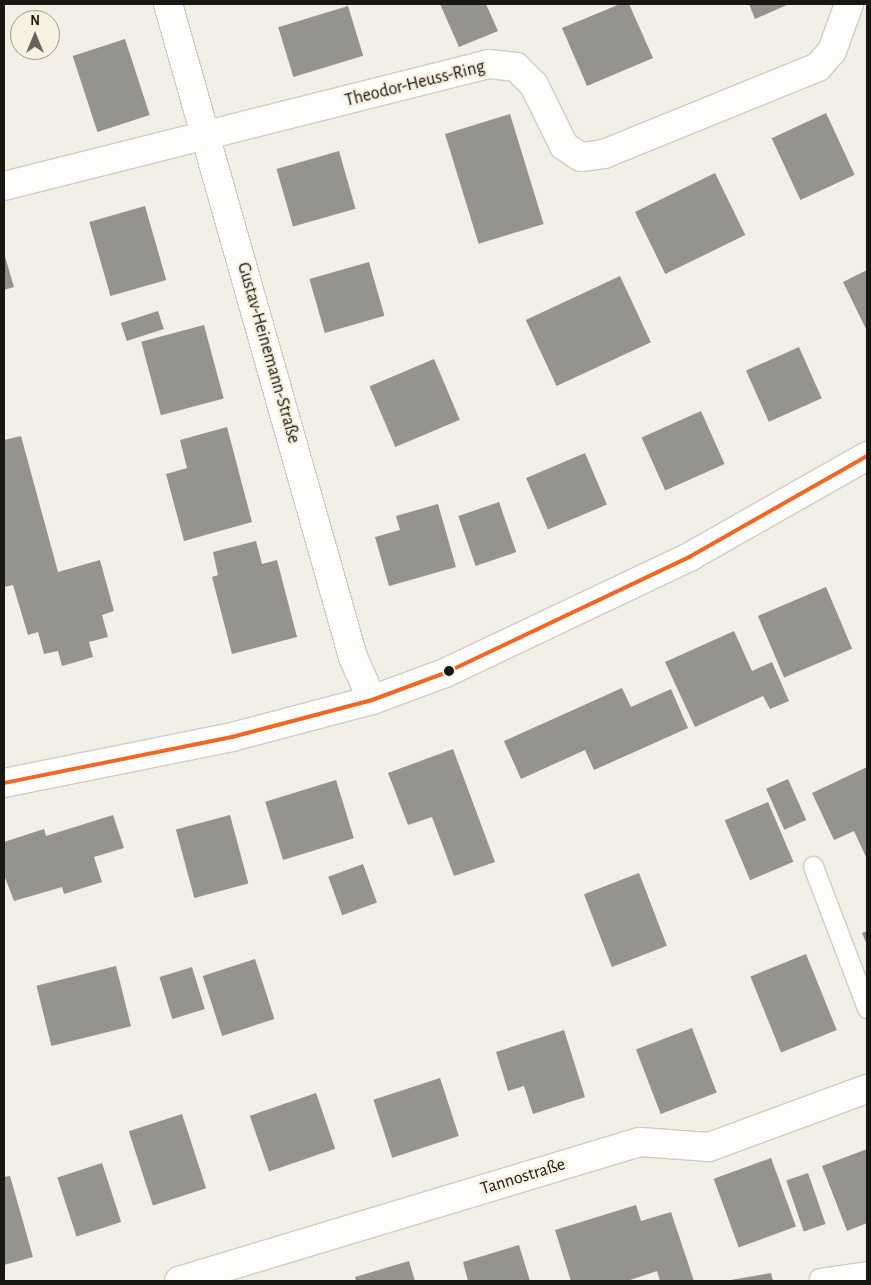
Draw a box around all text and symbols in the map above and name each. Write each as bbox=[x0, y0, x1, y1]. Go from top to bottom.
north arrow bbox=[10, 10, 60, 60]
text: N bbox=[30, 14, 40, 28]
street label: Theodor-Heuss-Ring bbox=[343, 56, 487, 112]
street label: Gustav-Heinemann-Straße bbox=[232, 260, 304, 446]
unlabelled marker bbox=[444, 666, 454, 676]
street label: Tannostraße bbox=[478, 1154, 568, 1200]

